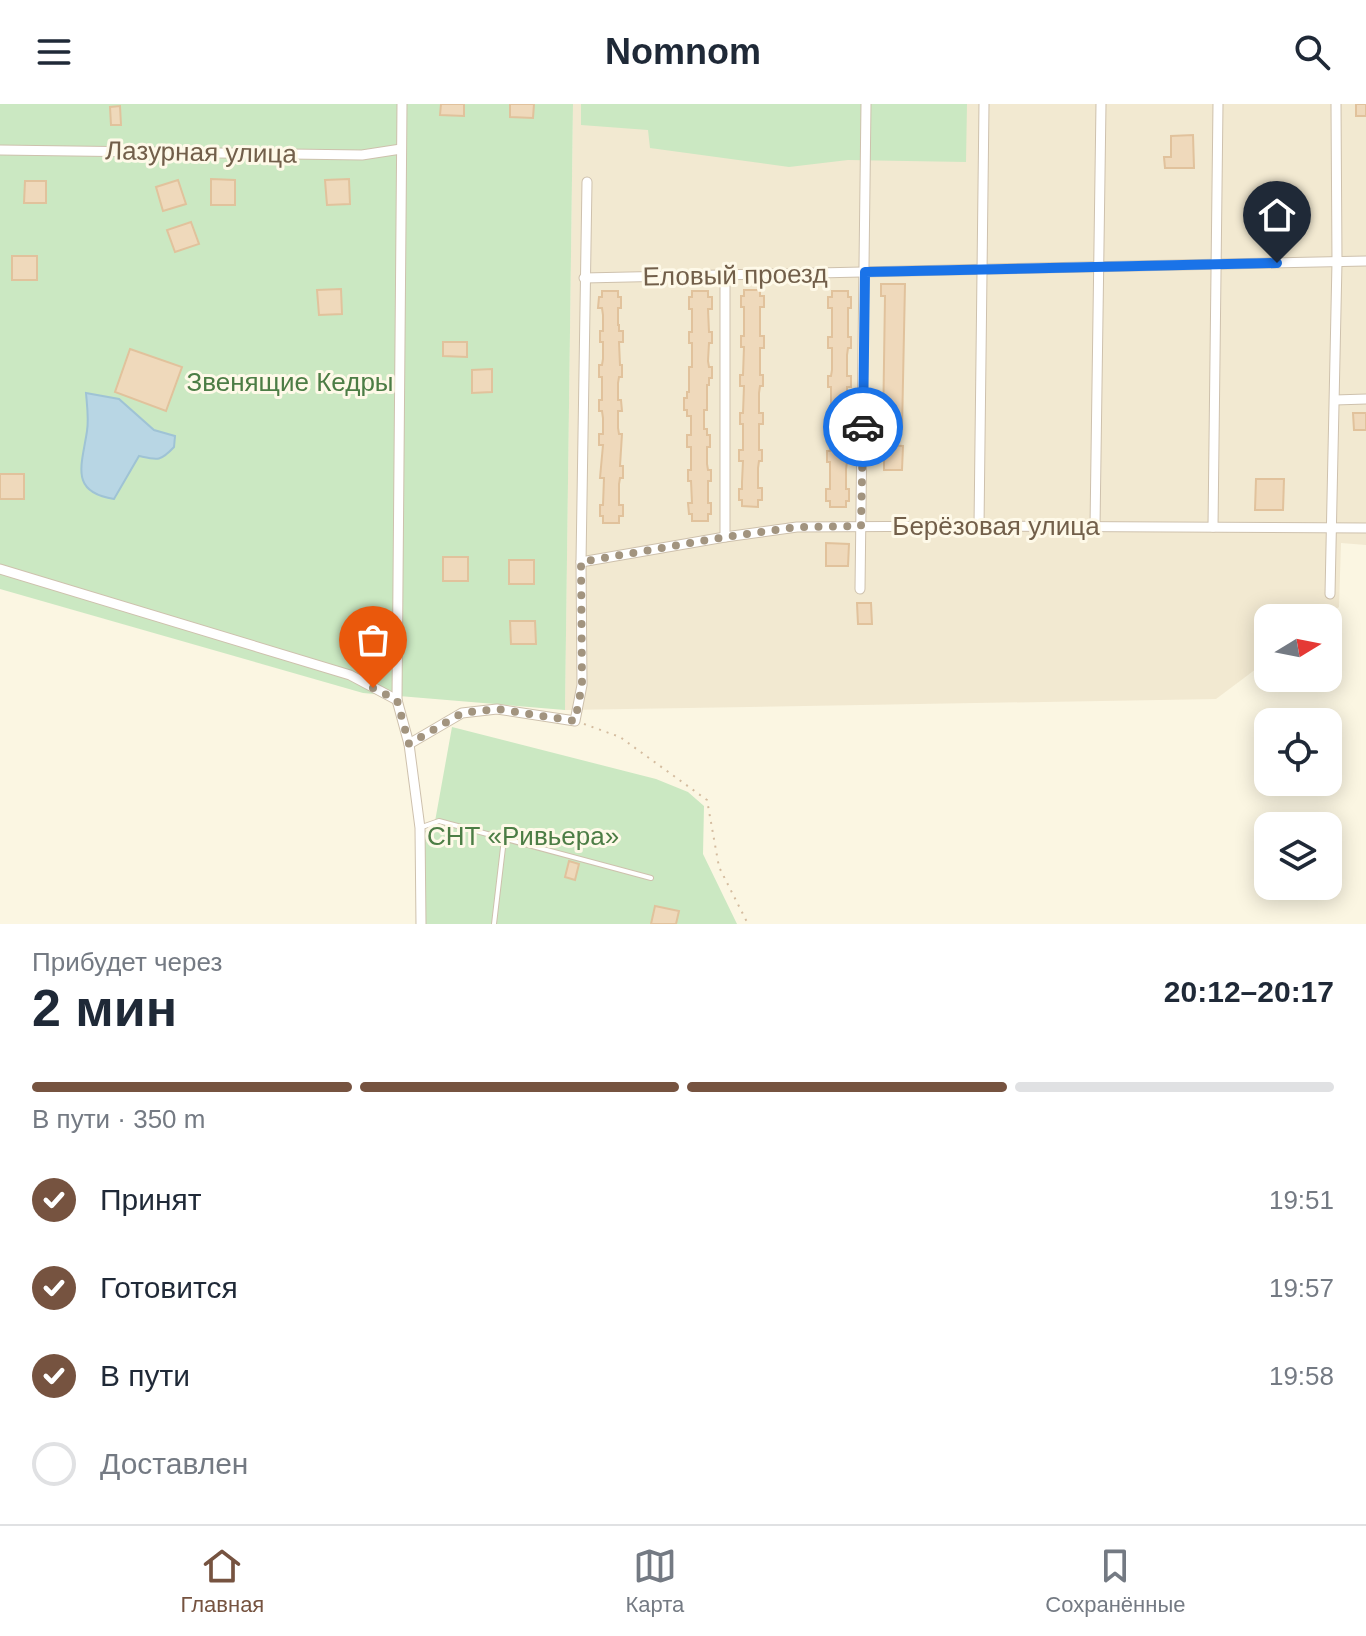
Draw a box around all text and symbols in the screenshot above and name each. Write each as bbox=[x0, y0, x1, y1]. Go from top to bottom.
icon: menu bbox=[32, 30, 76, 74]
icon: search bbox=[1290, 30, 1334, 74]
text: Nomnom bbox=[605, 31, 761, 72]
street label: Лазурная улица bbox=[105, 135, 298, 169]
pin bbox=[1243, 181, 1311, 263]
icon: home bbox=[1255, 193, 1299, 237]
street label: Еловый проезд bbox=[642, 258, 828, 292]
park label: Звенящие Кедры bbox=[186, 367, 394, 397]
courier bbox=[823, 387, 903, 467]
icon: car bbox=[841, 405, 885, 449]
street label: Берёзовая улица bbox=[892, 511, 1100, 541]
north arrow bbox=[1254, 604, 1342, 692]
map controls bbox=[1254, 604, 1342, 900]
pin bbox=[339, 606, 407, 688]
icon: bag bbox=[351, 618, 395, 662]
button: locate bbox=[1254, 708, 1342, 796]
button: layers bbox=[1254, 812, 1342, 900]
park label: СНТ «Ривьера» bbox=[427, 821, 619, 851]
text: Прибудет через bbox=[32, 947, 222, 977]
text: 20:12–20:17 bbox=[1164, 975, 1334, 1008]
text: 2 мин bbox=[32, 979, 177, 1037]
text: В пути · 350 m bbox=[32, 1104, 205, 1134]
icon: check bbox=[32, 1178, 76, 1222]
text: Принят bbox=[100, 1183, 202, 1216]
text: 19:51 bbox=[1269, 1185, 1334, 1215]
icon: check bbox=[32, 1266, 76, 1310]
text: Готовится bbox=[100, 1271, 238, 1304]
text: 19:57 bbox=[1269, 1273, 1334, 1303]
icon: check bbox=[32, 1354, 76, 1398]
text: В пути bbox=[100, 1359, 190, 1392]
text: 19:58 bbox=[1269, 1361, 1334, 1391]
text: Доставлен bbox=[100, 1447, 248, 1480]
tab: Главная bbox=[181, 1544, 264, 1618]
tab: Карта bbox=[625, 1544, 684, 1618]
tab: Сохранённые bbox=[1045, 1544, 1185, 1618]

